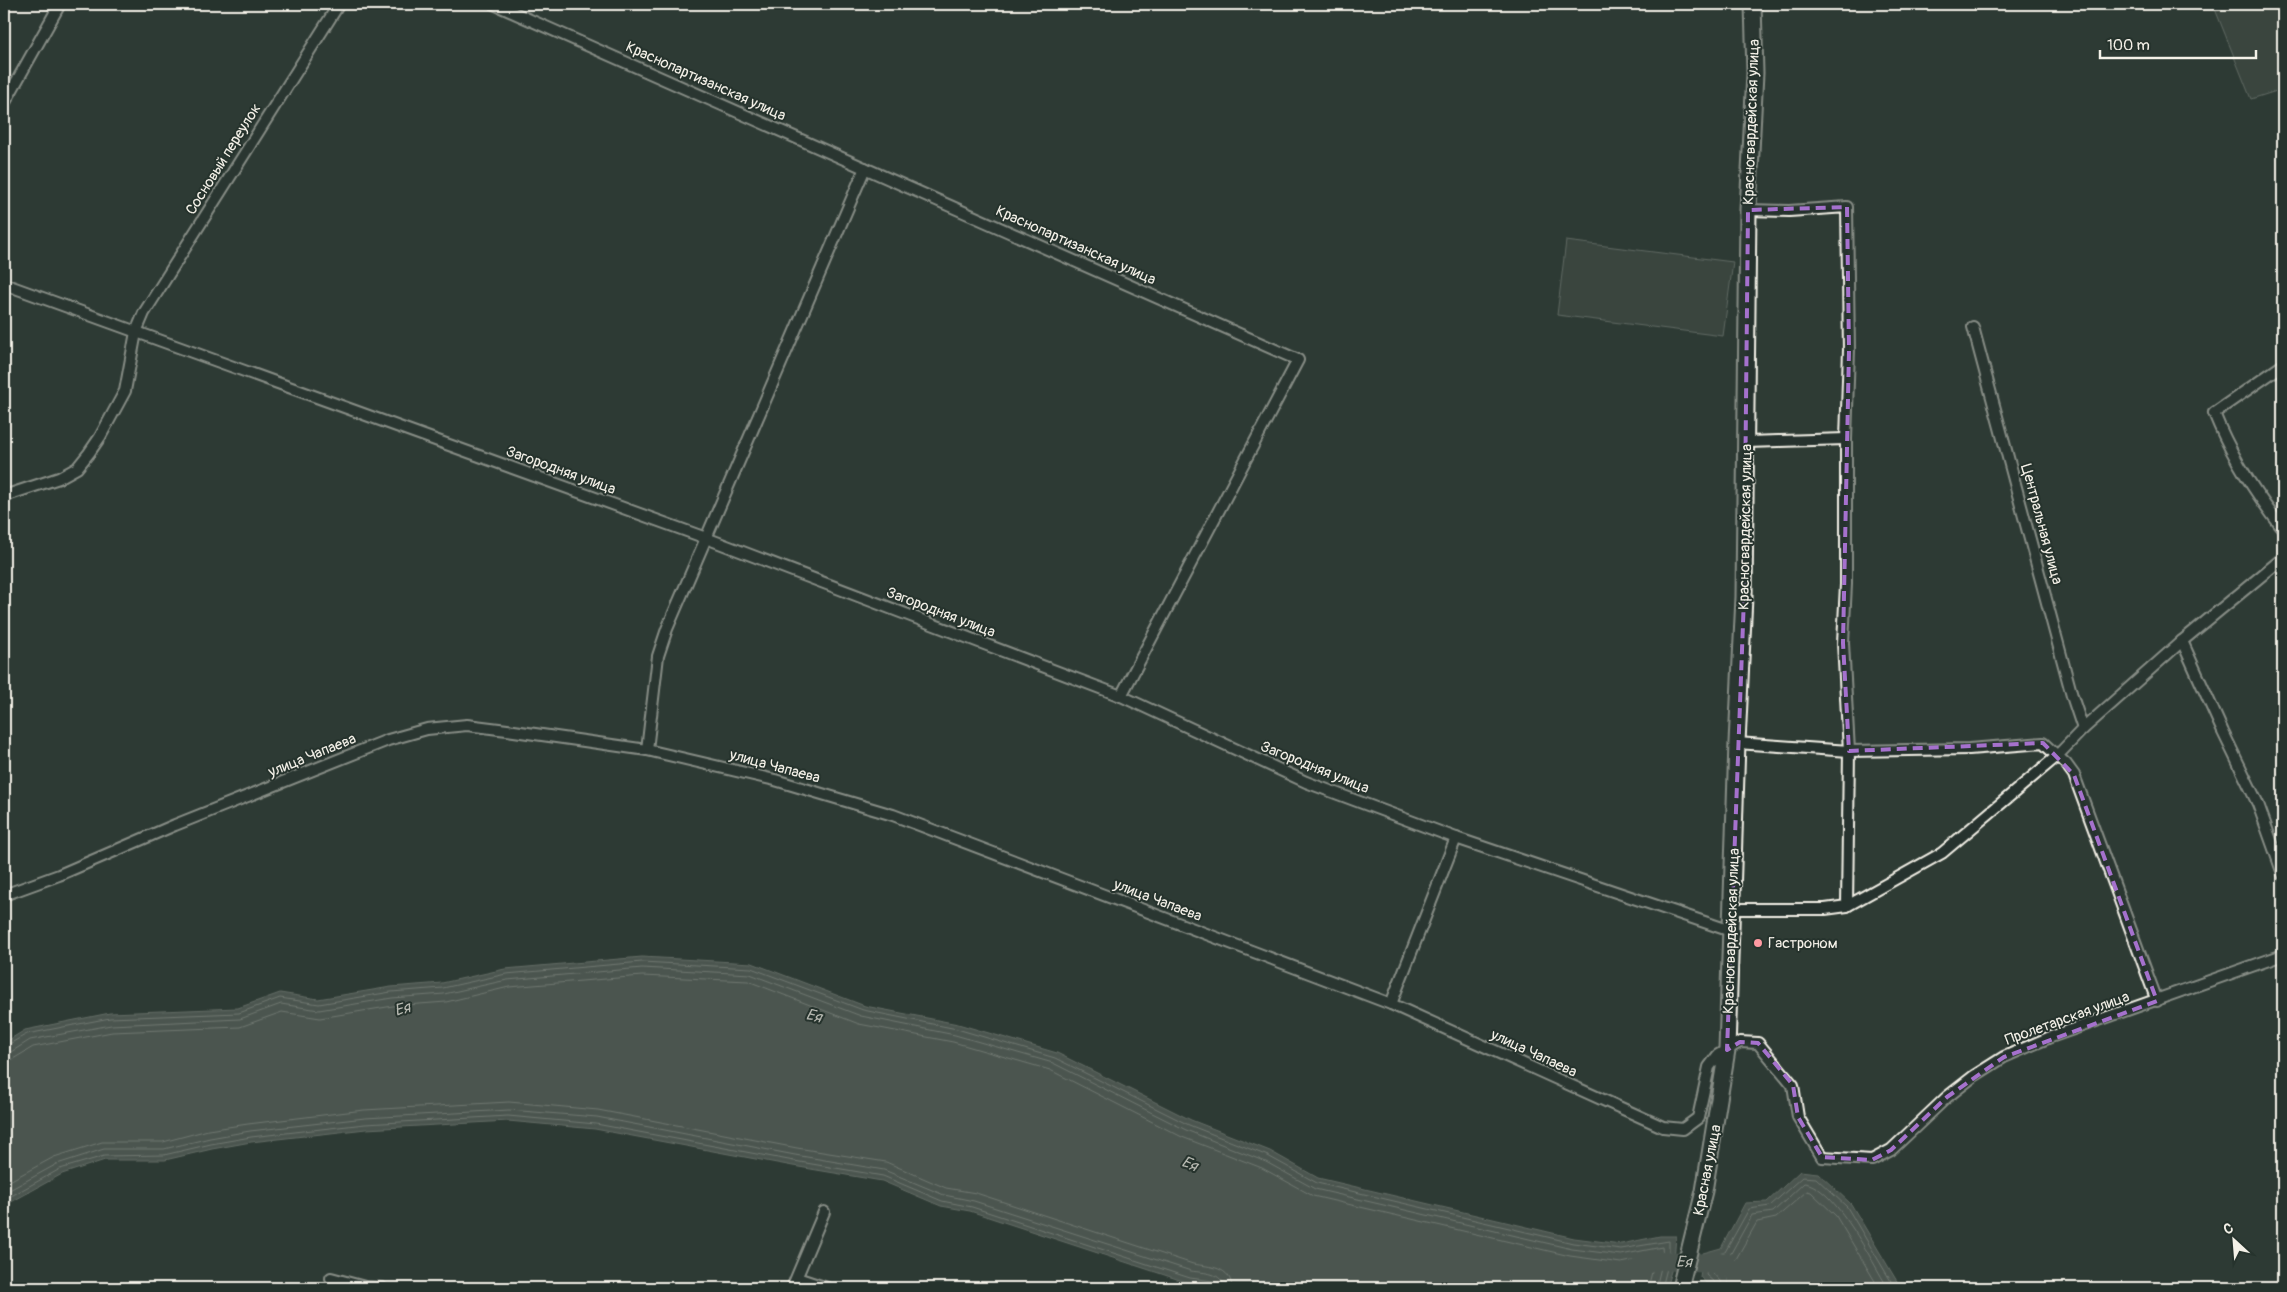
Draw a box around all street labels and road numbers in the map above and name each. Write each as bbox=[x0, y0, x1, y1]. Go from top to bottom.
street label: Краснопартизанская улица bbox=[623, 38, 789, 125]
street label: Красногвардейская улица bbox=[1739, 39, 1764, 205]
street label: Сосновый переулок bbox=[182, 100, 265, 218]
street label: Краснопартизанская улица bbox=[993, 202, 1159, 289]
street label: Загородняя улица bbox=[503, 442, 618, 499]
street label: Красногвардейская улица bbox=[1735, 444, 1756, 610]
street label: Центральная улица bbox=[2016, 462, 2067, 586]
street label: Загородняя улица bbox=[884, 583, 998, 642]
street label: улица Чапаева bbox=[265, 729, 359, 782]
street label: Загородняя улица bbox=[1258, 737, 1372, 798]
street label: улица Чапаева bbox=[727, 745, 822, 788]
street label: Красногвардейская улица bbox=[1719, 848, 1744, 1014]
street label: улица Чапаева bbox=[1110, 875, 1205, 926]
street label: Пролетарская улица bbox=[2002, 987, 2132, 1050]
street label: улица Чапаева bbox=[1487, 1025, 1580, 1082]
street label: Красная улица bbox=[1689, 1123, 1726, 1217]

